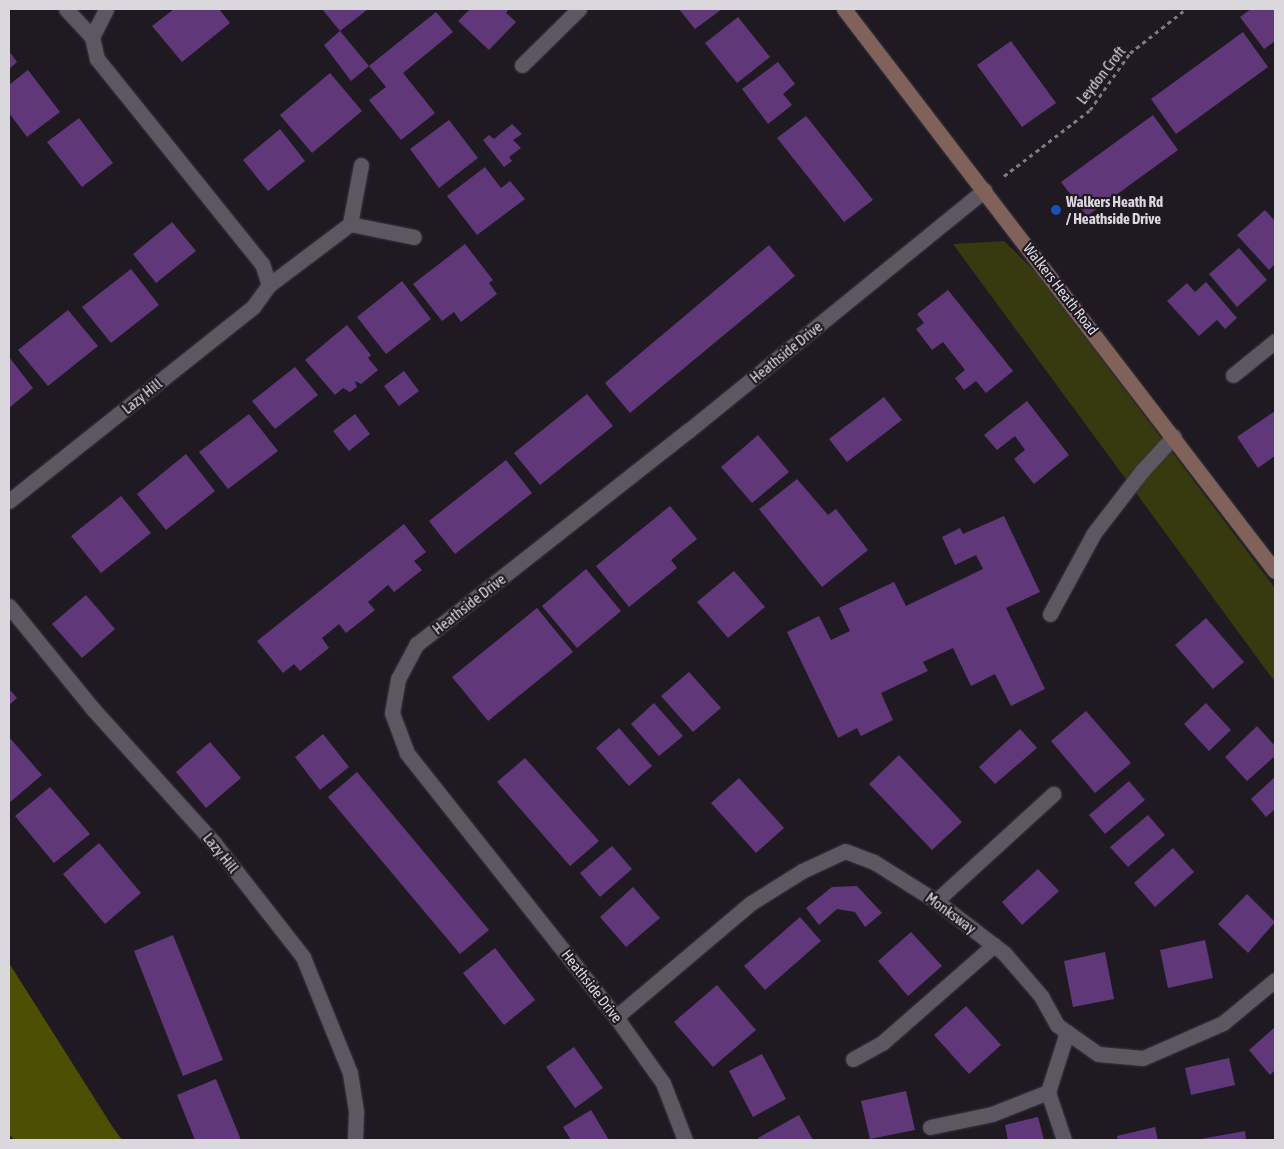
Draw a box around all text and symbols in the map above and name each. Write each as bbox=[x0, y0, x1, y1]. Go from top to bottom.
street label: Leydon Croft bbox=[1073, 42, 1129, 108]
place label: Walkers Heath Rd / Heathside Drive bbox=[1066, 192, 1163, 227]
marker: Walkers Heath Rd / Heathside Drive bbox=[1050, 204, 1062, 216]
street label: Walkers Heath Road bbox=[1020, 240, 1102, 338]
street label: Heathside Drive bbox=[746, 317, 826, 387]
street label: Lazy Hill bbox=[118, 374, 166, 418]
street label: Heathside Drive bbox=[429, 570, 509, 638]
street label: Lazy Hill bbox=[199, 829, 243, 877]
street label: Monksway bbox=[922, 889, 980, 937]
street label: Heathside Drive bbox=[558, 946, 626, 1026]

